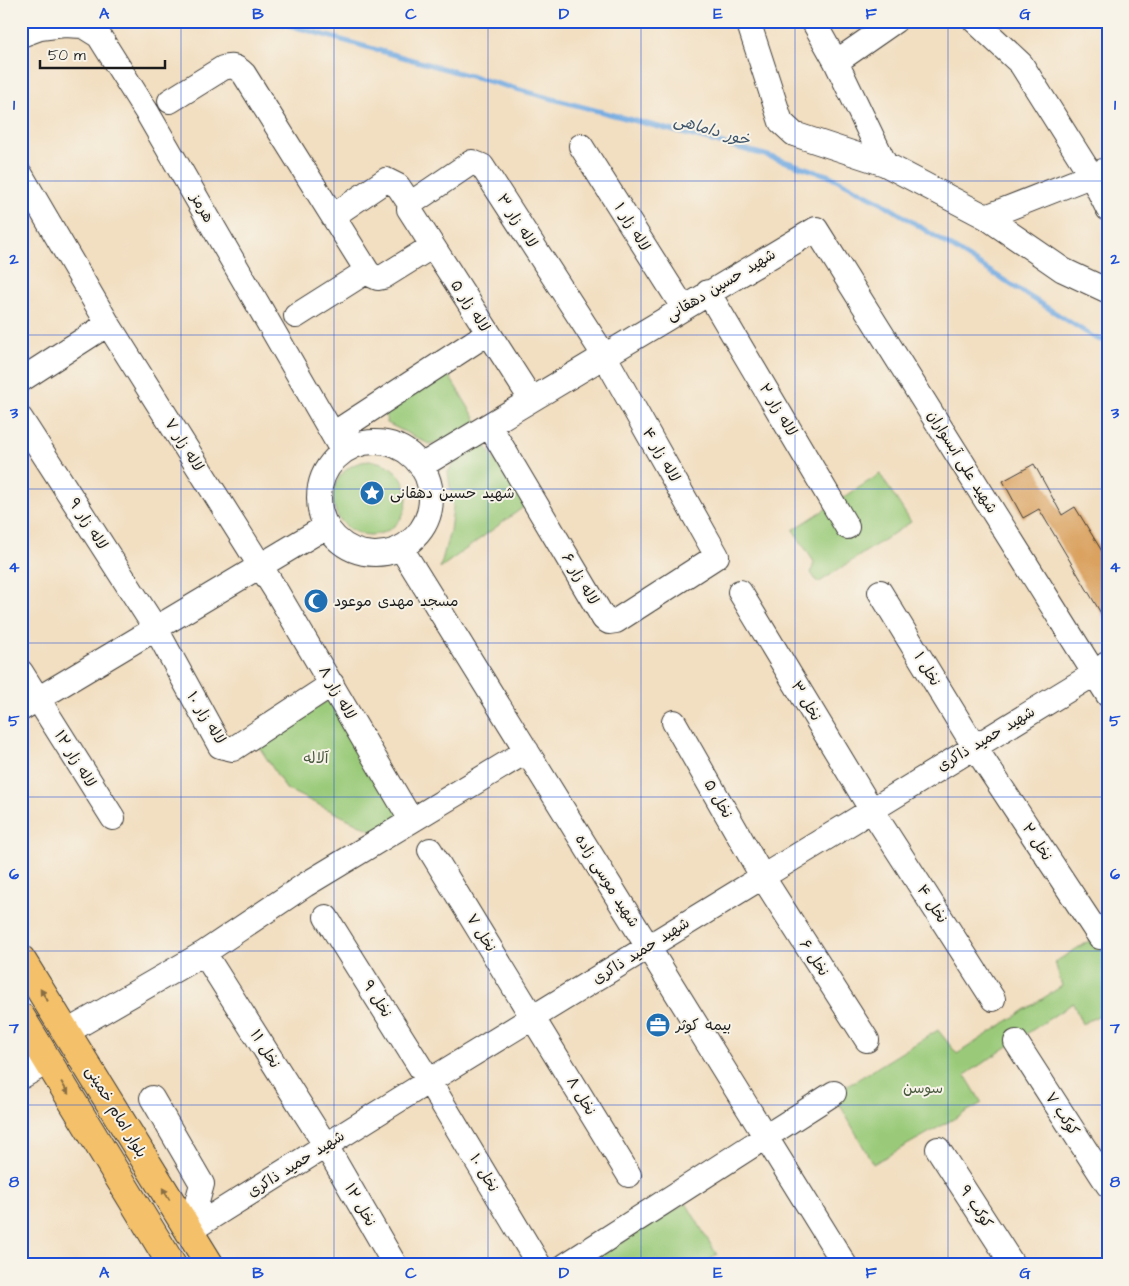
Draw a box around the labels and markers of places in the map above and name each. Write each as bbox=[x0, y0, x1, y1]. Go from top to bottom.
place icon: شهید حسین دهقانی bbox=[359, 480, 385, 506]
place label: شهید حسین دهقانی bbox=[390, 483, 515, 504]
mosque icon: مسجد مهدی موعود bbox=[303, 588, 329, 614]
place label: مسجد مهدی موعود bbox=[334, 591, 459, 612]
office icon: بیمه کوثر bbox=[645, 1012, 671, 1038]
place label: بیمه کوثر bbox=[674, 1015, 731, 1036]

